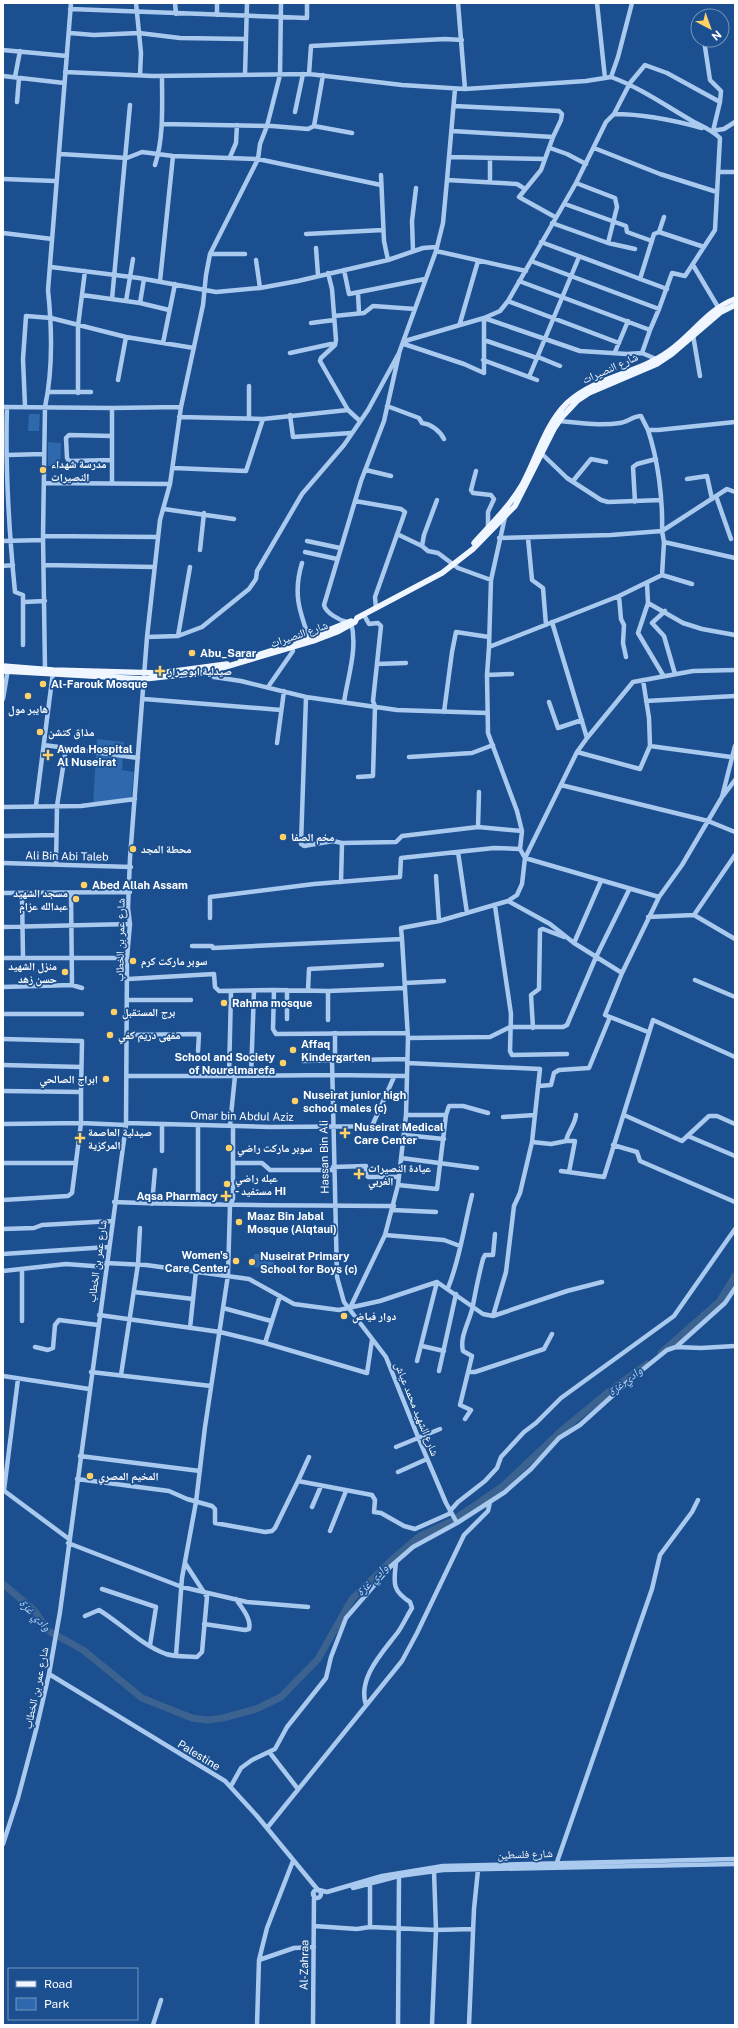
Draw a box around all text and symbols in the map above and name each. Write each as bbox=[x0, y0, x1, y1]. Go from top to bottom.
north arrow bbox=[690, 8, 730, 48]
text: N bbox=[709, 28, 724, 43]
street label: شارع النصيرات bbox=[580, 350, 640, 387]
place label: مدرسة شهداء النصيرات bbox=[51, 458, 107, 484]
marker: مدرسة شهداء النصيرات bbox=[38, 465, 48, 475]
street label: شارع النصيرات bbox=[269, 619, 330, 650]
place label: Abu_Sarar bbox=[200, 647, 257, 659]
marker: Abu_Sarar bbox=[187, 648, 197, 658]
place label: صيدلية ابوصرار bbox=[167, 665, 232, 678]
marker: صيدلية ابوصرار bbox=[155, 666, 165, 676]
place label: Al-Farouk Mosque bbox=[51, 678, 147, 690]
marker: Al-Farouk Mosque bbox=[38, 679, 48, 689]
marker: هايبر مول bbox=[23, 691, 33, 701]
place label: هايبر مول bbox=[8, 703, 48, 717]
place label: مذاق كتشن bbox=[48, 726, 94, 740]
marker: مذاق كتشن bbox=[35, 727, 45, 737]
place label: Awda Hospital Al Nuseirat bbox=[57, 743, 133, 768]
marker: Awda Hospital Al Nuseirat bbox=[42, 749, 54, 761]
place label: مخم الصفا bbox=[291, 831, 335, 845]
marker: مخم الصفا bbox=[278, 832, 288, 842]
place label: محطة المجد bbox=[141, 843, 191, 856]
marker: محطة المجد bbox=[128, 844, 138, 854]
street label: Ali Bin Abi Taleb bbox=[25, 849, 109, 863]
place label: Abed Allah Assam bbox=[92, 879, 188, 891]
marker: Abed Allah Assam bbox=[79, 880, 89, 890]
place label: مسجد الشهيد عبدالله عزام bbox=[13, 887, 68, 914]
marker: مسجد الشهيد عبدالله عزام bbox=[71, 894, 81, 904]
street label: شارع عمر بن الخطاب bbox=[113, 898, 128, 982]
place label: سوبر ماركت كرم bbox=[141, 955, 208, 969]
marker: سوبر ماركت كرم bbox=[128, 956, 138, 966]
place label: منزل الشهيد حسن زهد bbox=[8, 960, 57, 987]
marker: منزل الشهيد حسن زهد bbox=[60, 967, 70, 977]
place label: Rahma mosque bbox=[232, 997, 312, 1009]
marker: Rahma mosque bbox=[219, 998, 229, 1008]
place label: برج المستقبل bbox=[122, 1006, 175, 1020]
marker: برج المستقبل bbox=[109, 1007, 119, 1017]
place label: مقهى دريم كفي bbox=[118, 1029, 180, 1044]
marker: مقهى دريم كفي bbox=[105, 1030, 115, 1040]
place label: Affaq Kindergarten bbox=[301, 1038, 371, 1063]
marker: Affaq Kindergarten bbox=[288, 1045, 298, 1055]
place label: School and Society of Nourelmarefa bbox=[175, 1051, 276, 1076]
marker: School and Society of Nourelmarefa bbox=[278, 1058, 288, 1068]
place label: ابراج الصالحي bbox=[40, 1073, 98, 1088]
marker: ابراج الصالحي bbox=[101, 1074, 111, 1084]
place label: Nuseirat junior high school males (c) bbox=[303, 1089, 406, 1114]
marker: Nuseirat junior high school males (c) bbox=[290, 1096, 300, 1106]
street label: Omar bin Abdul Aziz bbox=[190, 1109, 294, 1123]
street label: Hassan Bin Ali bbox=[317, 1120, 331, 1194]
place label: Nuseirat Medical Care Center bbox=[354, 1121, 444, 1146]
place label: صيدلية العاصمة المركزية bbox=[88, 1126, 152, 1152]
marker: Nuseirat Medical Care Center bbox=[339, 1127, 351, 1139]
marker: صيدلية العاصمة المركزية bbox=[75, 1133, 85, 1143]
place label: سوبر ماركت راضي bbox=[237, 1142, 313, 1157]
marker: سوبر ماركت راضي bbox=[224, 1143, 234, 1153]
place label: عيادة النصيرات الغربي bbox=[368, 1162, 431, 1190]
marker: عيادة النصيرات الغربي bbox=[353, 1168, 365, 1180]
place label: عبله راضي - مستفيد HI bbox=[235, 1172, 286, 1197]
marker: عبله راضي - مستفيد HI bbox=[222, 1179, 232, 1189]
place label: Aqsa Pharmacy bbox=[136, 1190, 219, 1202]
marker: Aqsa Pharmacy bbox=[221, 1191, 231, 1201]
place label: Maaz Bin Jabal Mosque (Alqtaui) bbox=[247, 1210, 337, 1235]
marker: Maaz Bin Jabal Mosque (Alqtaui) bbox=[234, 1217, 244, 1227]
street label: شارع عمر بن الخطاب bbox=[85, 1219, 110, 1303]
place label: Women's Care Center bbox=[165, 1249, 228, 1274]
place label: Nuseirat Primary School for Boys (c) bbox=[260, 1250, 358, 1275]
marker: Women's Care Center bbox=[231, 1256, 241, 1266]
marker: Nuseirat Primary School for Boys (c) bbox=[247, 1257, 257, 1267]
place label: دوار فياض bbox=[352, 1310, 396, 1324]
marker: دوار فياض bbox=[339, 1311, 349, 1321]
street label: شارع الشهيد محمد عياش bbox=[392, 1360, 441, 1458]
water label: وادي غزة bbox=[605, 1363, 647, 1401]
place label: المخيم المصري bbox=[98, 1470, 159, 1485]
marker: المخيم المصري bbox=[85, 1471, 95, 1481]
water label: وادي غزة bbox=[353, 1561, 393, 1601]
water label: وادي غزة bbox=[14, 1596, 54, 1636]
street label: شارع عمر بن الخطاب bbox=[21, 1646, 52, 1730]
street label: Palestine bbox=[176, 1738, 222, 1772]
street label: شارع فلسطين bbox=[497, 1847, 553, 1862]
street label: Al-Zahraa bbox=[298, 1940, 310, 1990]
legend bbox=[8, 1968, 138, 2020]
text: Road bbox=[44, 1977, 72, 1991]
text: Park bbox=[44, 1997, 70, 2011]

